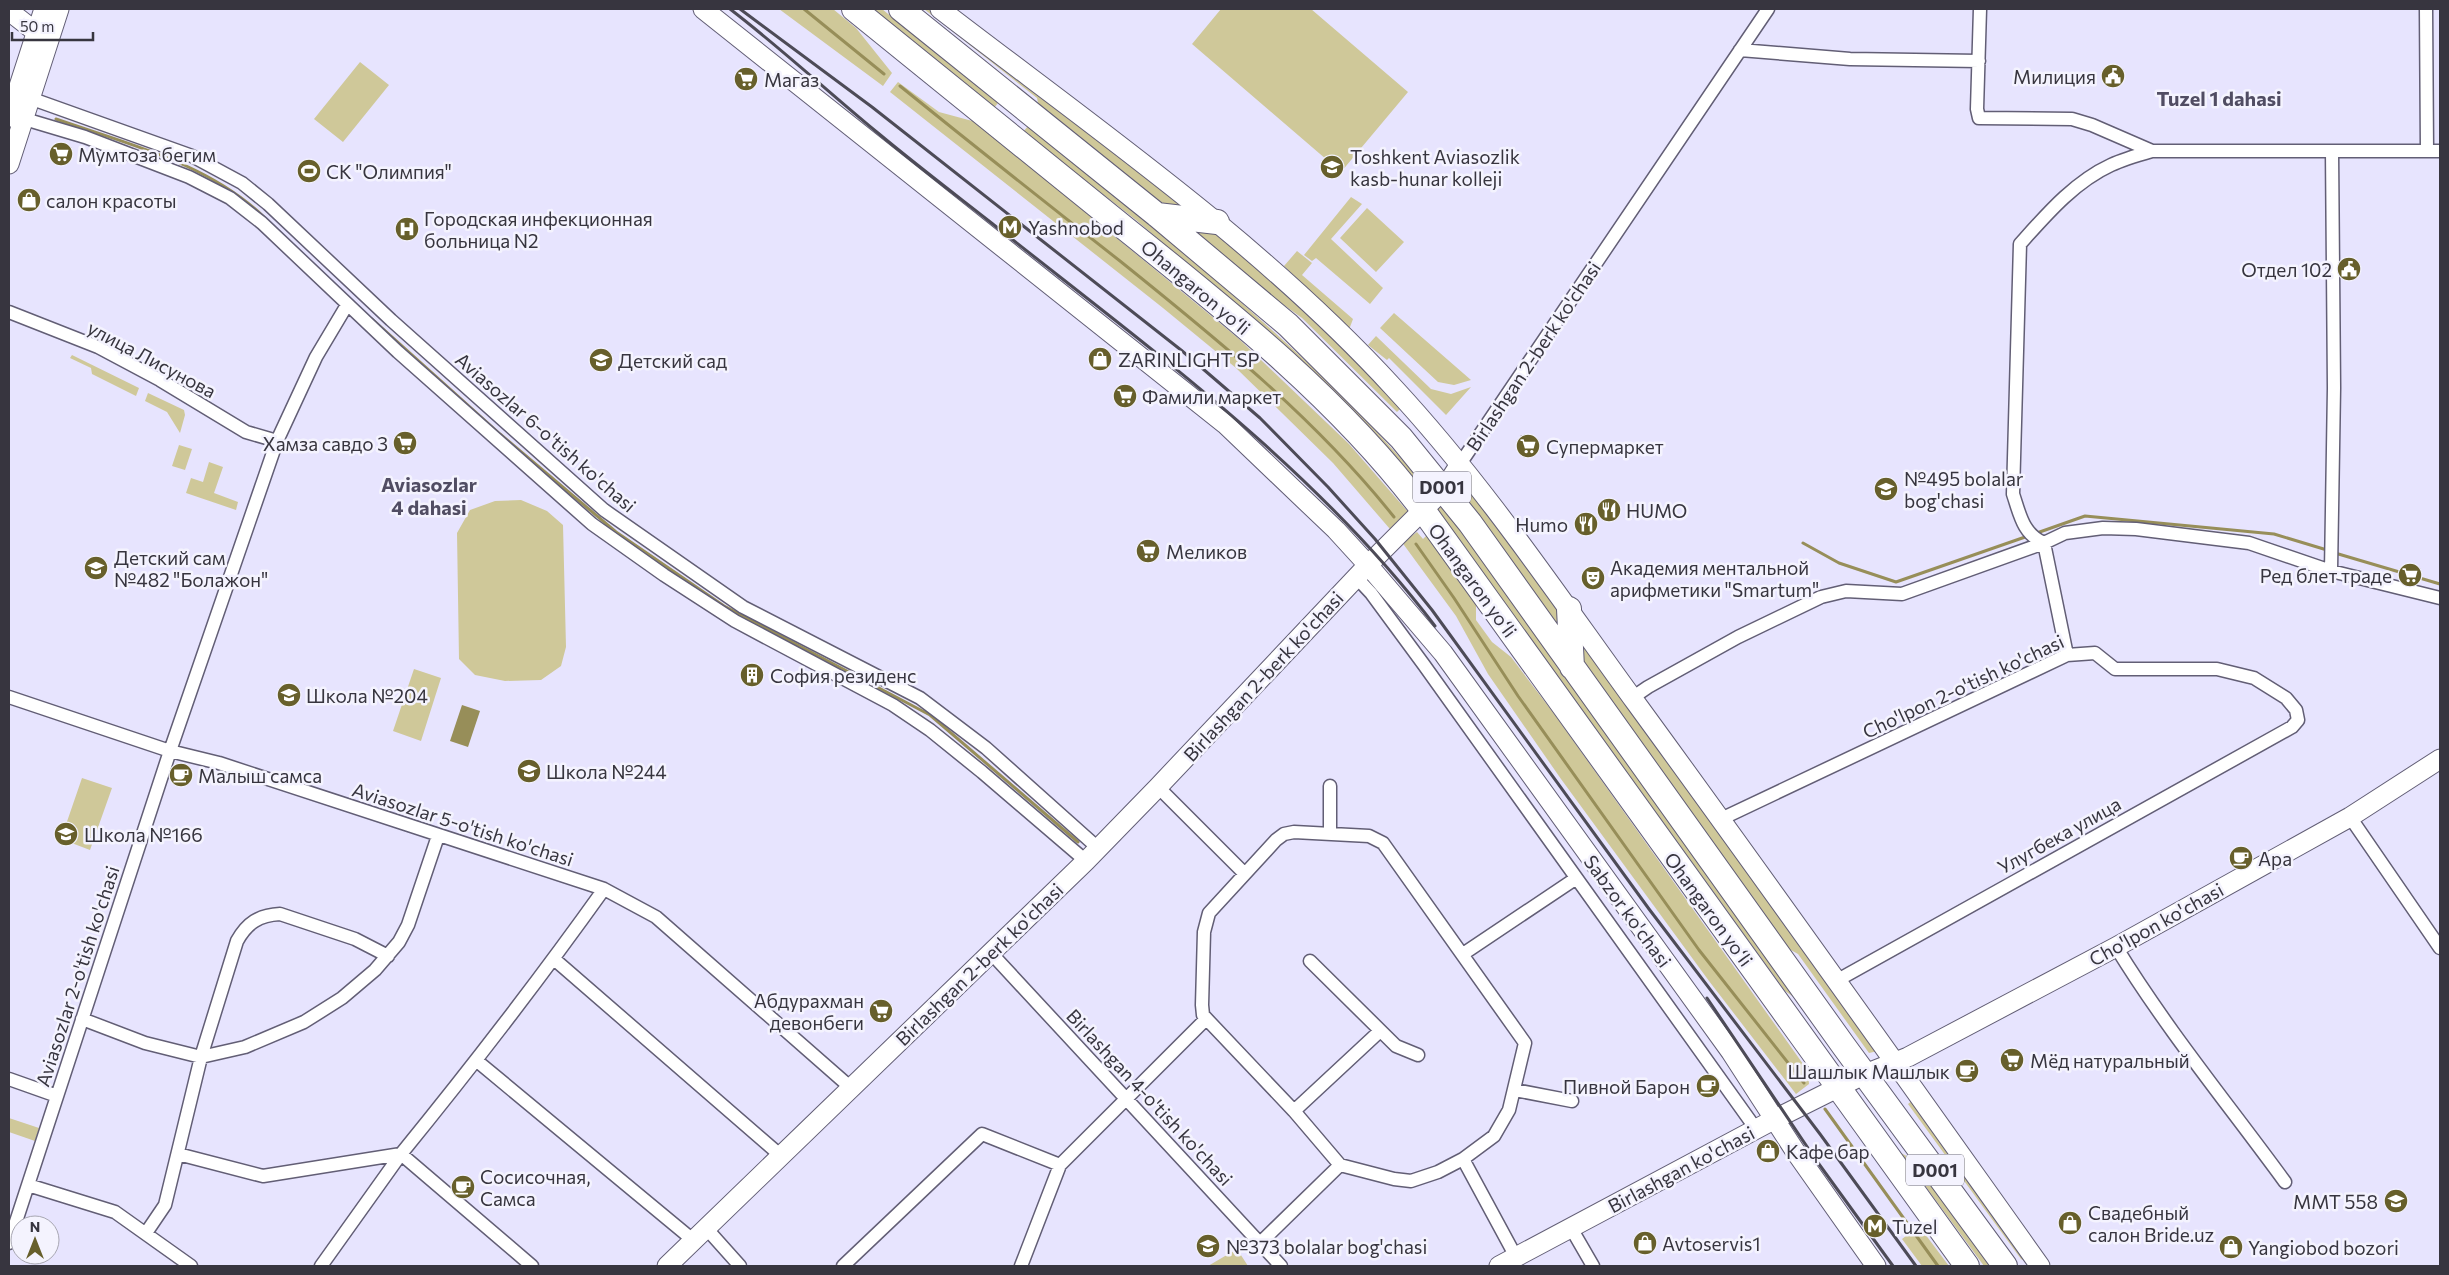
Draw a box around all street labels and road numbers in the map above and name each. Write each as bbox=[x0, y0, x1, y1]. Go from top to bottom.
street label: Ohangaron yoʻli bbox=[1137, 235, 1255, 339]
street label: Birlashgan 2-berk ko'chasi bbox=[1461, 257, 1605, 455]
street label: улица Лисунова bbox=[84, 315, 220, 403]
street label: Aviasozlar 6-o'tish ko'chasi bbox=[451, 347, 641, 517]
road number: D001 bbox=[1413, 472, 1471, 502]
street label: Ohangaron yoʻli bbox=[1424, 518, 1522, 642]
street label: Birlashgan 2-berk ko'chasi bbox=[1178, 586, 1348, 766]
street label: Cho'lpon 2-o'tish ko'chasi bbox=[1859, 629, 2067, 743]
street label: Aviasozlar 5-o'tish ko'chasi bbox=[350, 777, 576, 871]
street label: Улугбека улица bbox=[1993, 792, 2125, 878]
street label: Ohangaron yoʻli bbox=[1660, 847, 1758, 971]
street label: Sabzor ko'chasi bbox=[1580, 850, 1676, 972]
street label: Aviasozlar 2-o'tish ko'chasi bbox=[30, 863, 124, 1089]
street label: Birlashgan 2-berk ko'chasi bbox=[891, 878, 1067, 1050]
street label: Cho'lpon ko'chasi bbox=[2085, 878, 2227, 970]
street label: Birlashgan 4-o'tish ko'chasi bbox=[1062, 1004, 1238, 1190]
street label: Birlashgan ko'chasi bbox=[1604, 1121, 1758, 1217]
road number: D001 bbox=[1906, 1154, 1964, 1186]

